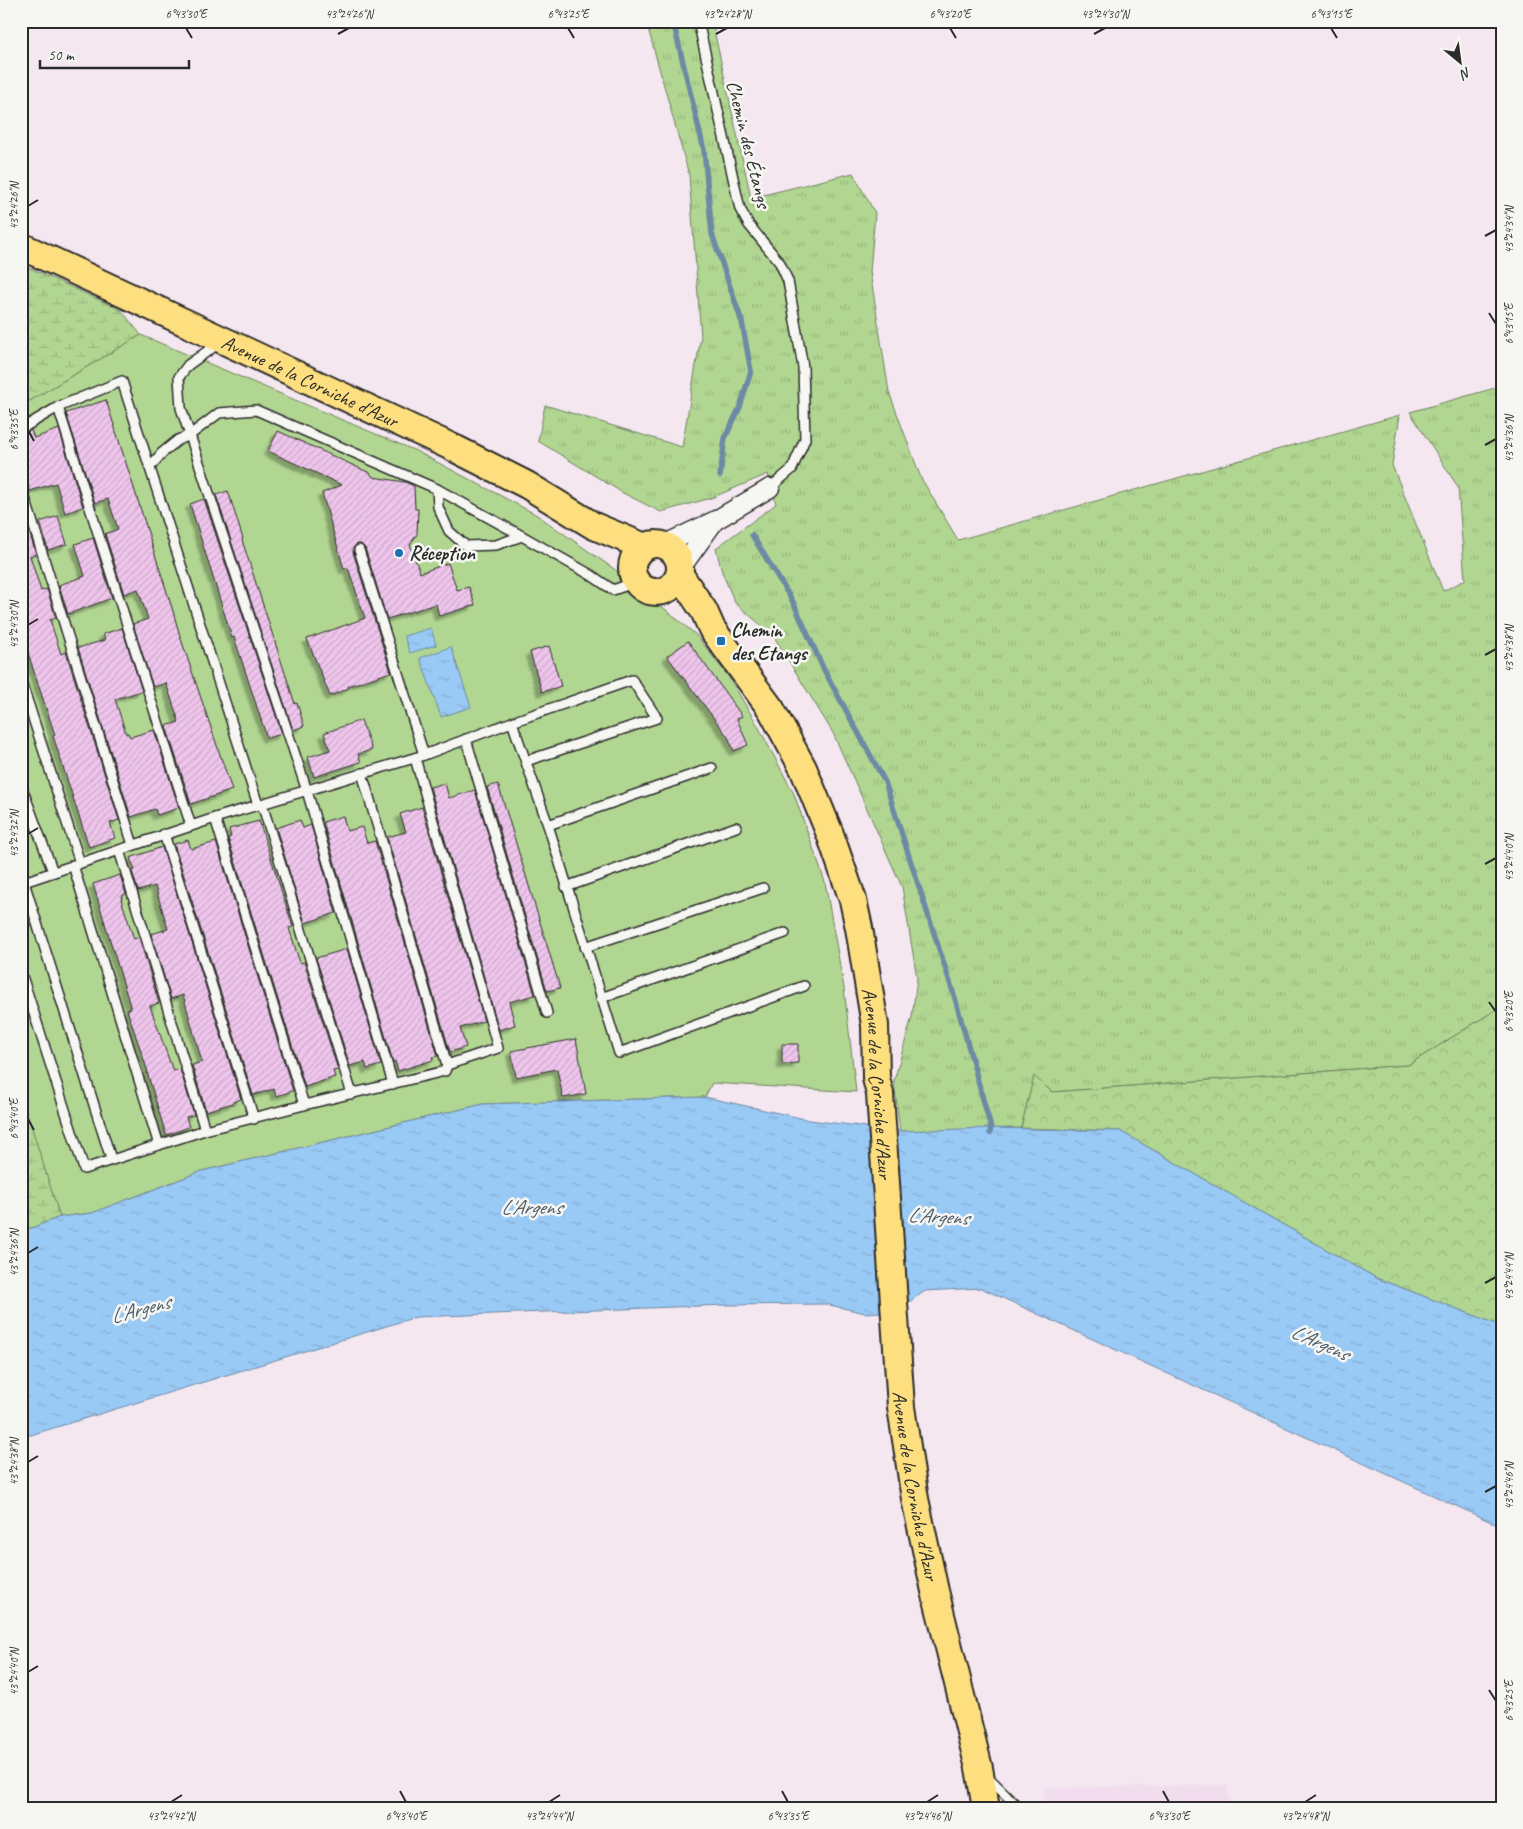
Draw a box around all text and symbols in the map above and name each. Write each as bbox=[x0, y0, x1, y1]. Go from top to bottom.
text: 6°43'30"E bbox=[166, 6, 208, 22]
text: 43°24'26"N bbox=[325, 6, 374, 22]
text: 6°43'25"E bbox=[548, 6, 590, 22]
text: 43°24'28"N bbox=[703, 6, 752, 22]
text: 6°43'20"E bbox=[930, 6, 972, 22]
text: 43°24'30"N bbox=[1081, 6, 1130, 22]
text: 6°43'15"E bbox=[1311, 6, 1353, 22]
scale bar bbox=[40, 38, 189, 70]
north arrow bbox=[1436, 38, 1486, 88]
text: 50 m bbox=[48, 46, 75, 65]
text: N bbox=[1456, 63, 1474, 84]
street label: Chemin des Étangs bbox=[721, 78, 777, 212]
text: 43°24'26"N bbox=[6, 181, 22, 230]
text: 43°24'34"N bbox=[1501, 205, 1517, 254]
text: 6°43'15"E bbox=[1501, 302, 1517, 345]
street label: Avenue de la Corniche d'Azur bbox=[218, 329, 404, 434]
text: 6°43'35"E bbox=[6, 408, 22, 451]
text: 43°24'36"N bbox=[1501, 414, 1517, 463]
place label: Réception bbox=[409, 541, 476, 566]
marker: Réception bbox=[393, 547, 405, 559]
text: 43°24'30"N bbox=[6, 600, 22, 649]
place label: Chemin des Etangs bbox=[731, 618, 809, 666]
text: 43°24'38"N bbox=[1501, 624, 1517, 673]
marker: Chemin des Etangs bbox=[715, 635, 727, 647]
text: 43°24'32"N bbox=[6, 809, 22, 858]
text: 43°24'40"N bbox=[1501, 833, 1517, 882]
street label: Avenue de la Corniche d'Azur bbox=[856, 986, 898, 1181]
text: 6°43'20"E bbox=[1501, 990, 1517, 1033]
text: 6°43'40"E bbox=[6, 1097, 22, 1140]
water label: L'Argens bbox=[501, 1194, 565, 1220]
water label: L'Argens bbox=[907, 1201, 973, 1231]
text: 43°24'36"N bbox=[6, 1228, 22, 1277]
text: 43°24'44"N bbox=[1501, 1252, 1517, 1301]
water label: L'Argens bbox=[108, 1288, 176, 1329]
water label: L'Argens bbox=[1287, 1318, 1356, 1368]
street label: Avenue de la Corniche d'Azur bbox=[887, 1390, 945, 1585]
text: 43°24'38"N bbox=[6, 1437, 22, 1486]
text: 43°24'46"N bbox=[1501, 1461, 1517, 1510]
text: 43°24'40"N bbox=[6, 1647, 22, 1696]
text: 6°43'25"E bbox=[1501, 1679, 1517, 1722]
text: 43°24'42"N bbox=[147, 1808, 196, 1824]
text: 6°43'40"E bbox=[386, 1808, 428, 1824]
text: 43°24'44"N bbox=[525, 1808, 574, 1824]
text: 6°43'35"E bbox=[768, 1808, 810, 1824]
text: 43°24'46"N bbox=[903, 1808, 952, 1824]
text: 6°43'30"E bbox=[1149, 1808, 1191, 1824]
text: 43°24'48"N bbox=[1281, 1808, 1330, 1824]

